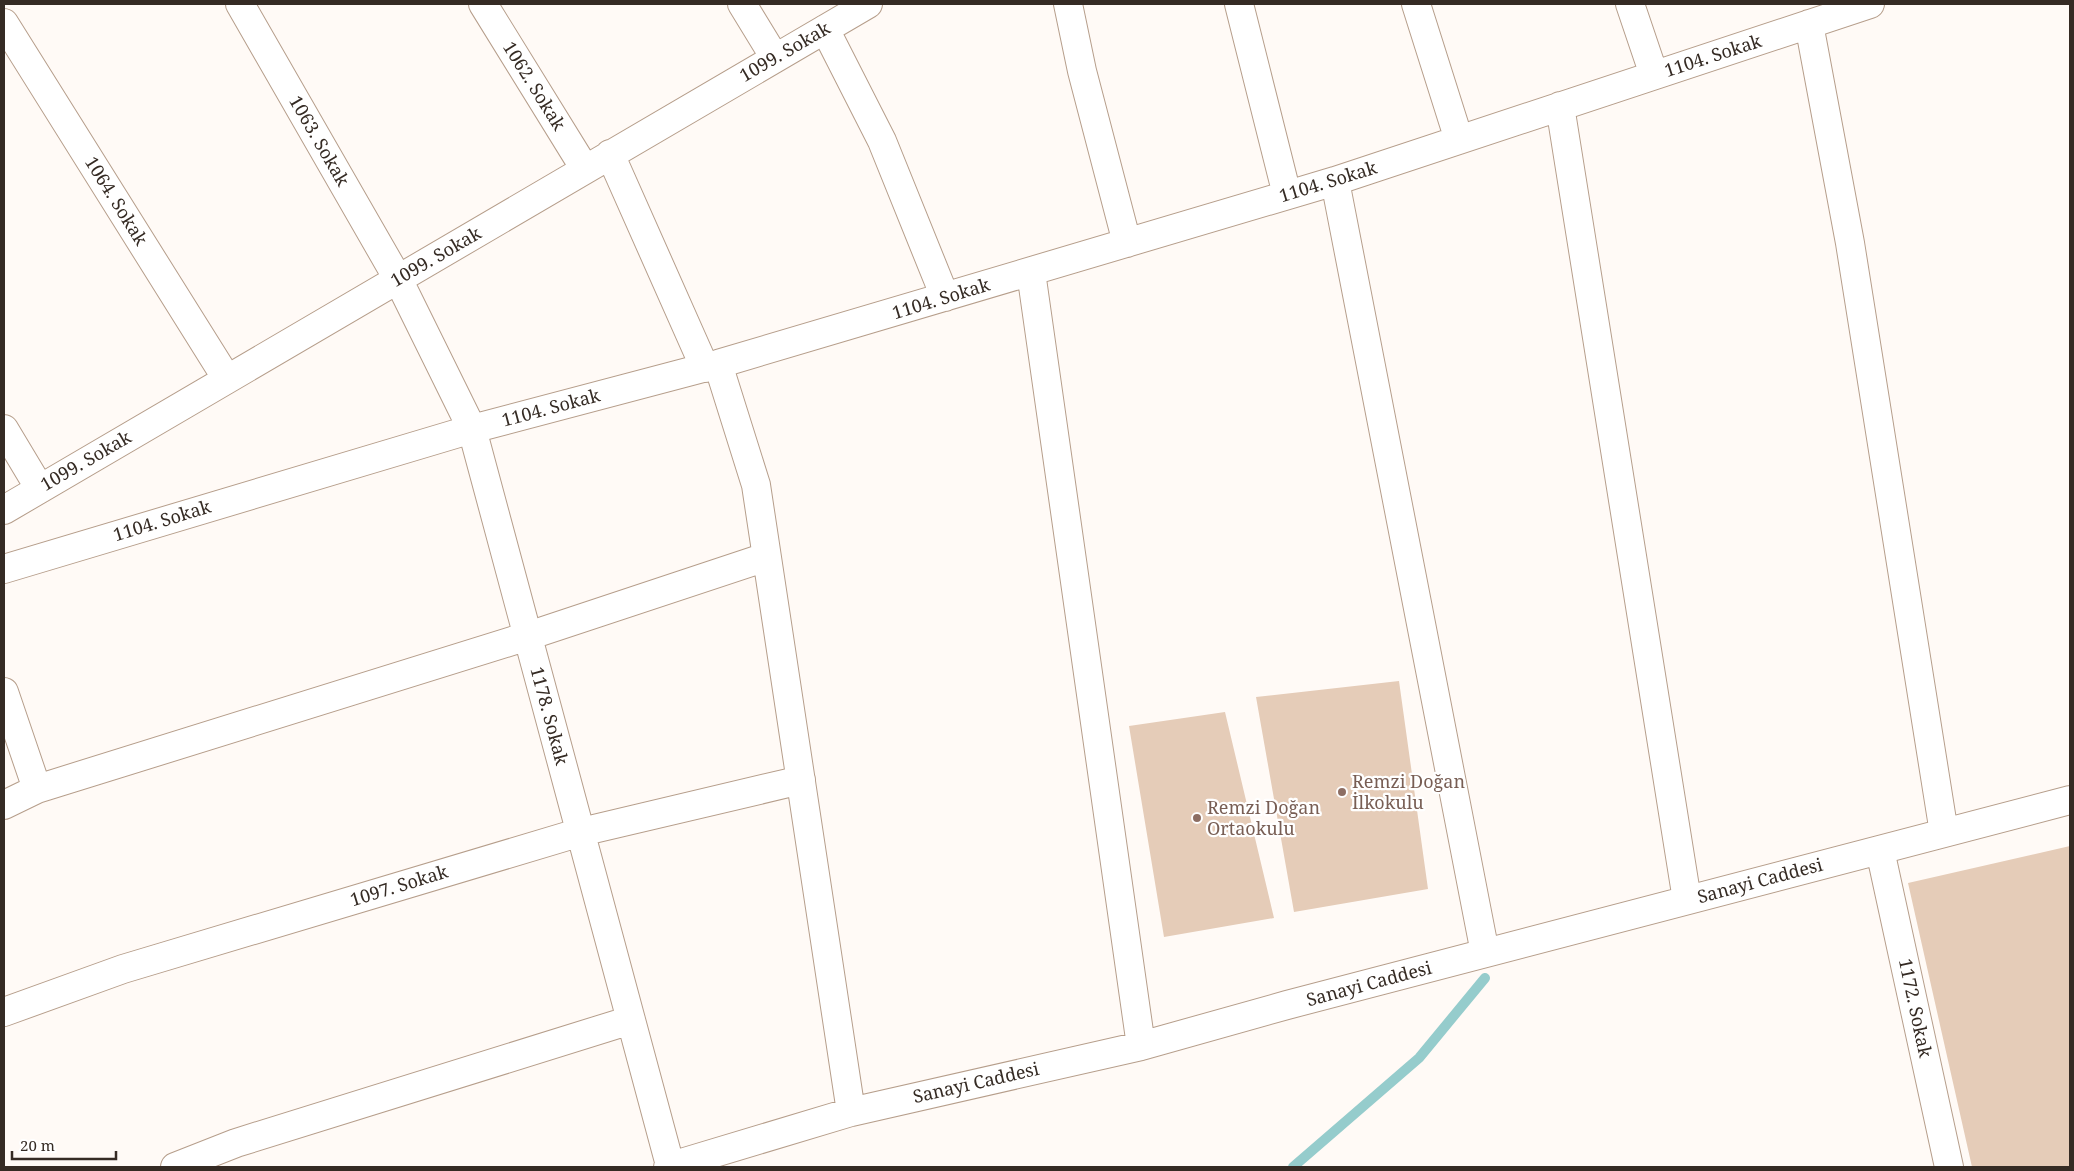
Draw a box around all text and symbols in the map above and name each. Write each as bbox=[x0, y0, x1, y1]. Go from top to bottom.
street label: 1099. Sokak bbox=[735, 15, 835, 87]
street label: 1104. Sokak bbox=[1661, 28, 1765, 82]
street label: 1062. Sokak bbox=[498, 36, 572, 135]
street label: 1063. Sokak bbox=[284, 91, 356, 191]
street label: 1064. Sokak bbox=[80, 151, 154, 250]
street label: 1104. Sokak bbox=[1276, 155, 1380, 207]
street label: 1099. Sokak bbox=[386, 220, 486, 292]
street label: 1104. Sokak bbox=[889, 272, 993, 324]
street label: 1104. Sokak bbox=[499, 382, 603, 432]
street label: 1099. Sokak bbox=[36, 424, 136, 496]
street label: 1104. Sokak bbox=[110, 494, 214, 546]
street label: 1178. Sokak bbox=[525, 664, 575, 768]
place label: Remzi Doğan İlkokulu bbox=[1352, 769, 1465, 814]
marker: Remzi Doğan İlkokulu bbox=[1336, 786, 1348, 798]
place label: Remzi Doğan Ortaokulu bbox=[1207, 795, 1320, 840]
marker: Remzi Doğan Ortaokulu bbox=[1191, 812, 1203, 824]
street label: Sanayi Caddesi bbox=[1694, 852, 1825, 908]
street label: 1097. Sokak bbox=[347, 859, 451, 911]
street label: Sanayi Caddesi bbox=[1303, 955, 1434, 1011]
street label: 1172. Sokak bbox=[1894, 956, 1938, 1060]
street label: Sanayi Caddesi bbox=[910, 1056, 1041, 1108]
scale bar bbox=[12, 1128, 116, 1160]
text: 20 m bbox=[20, 1135, 55, 1155]

